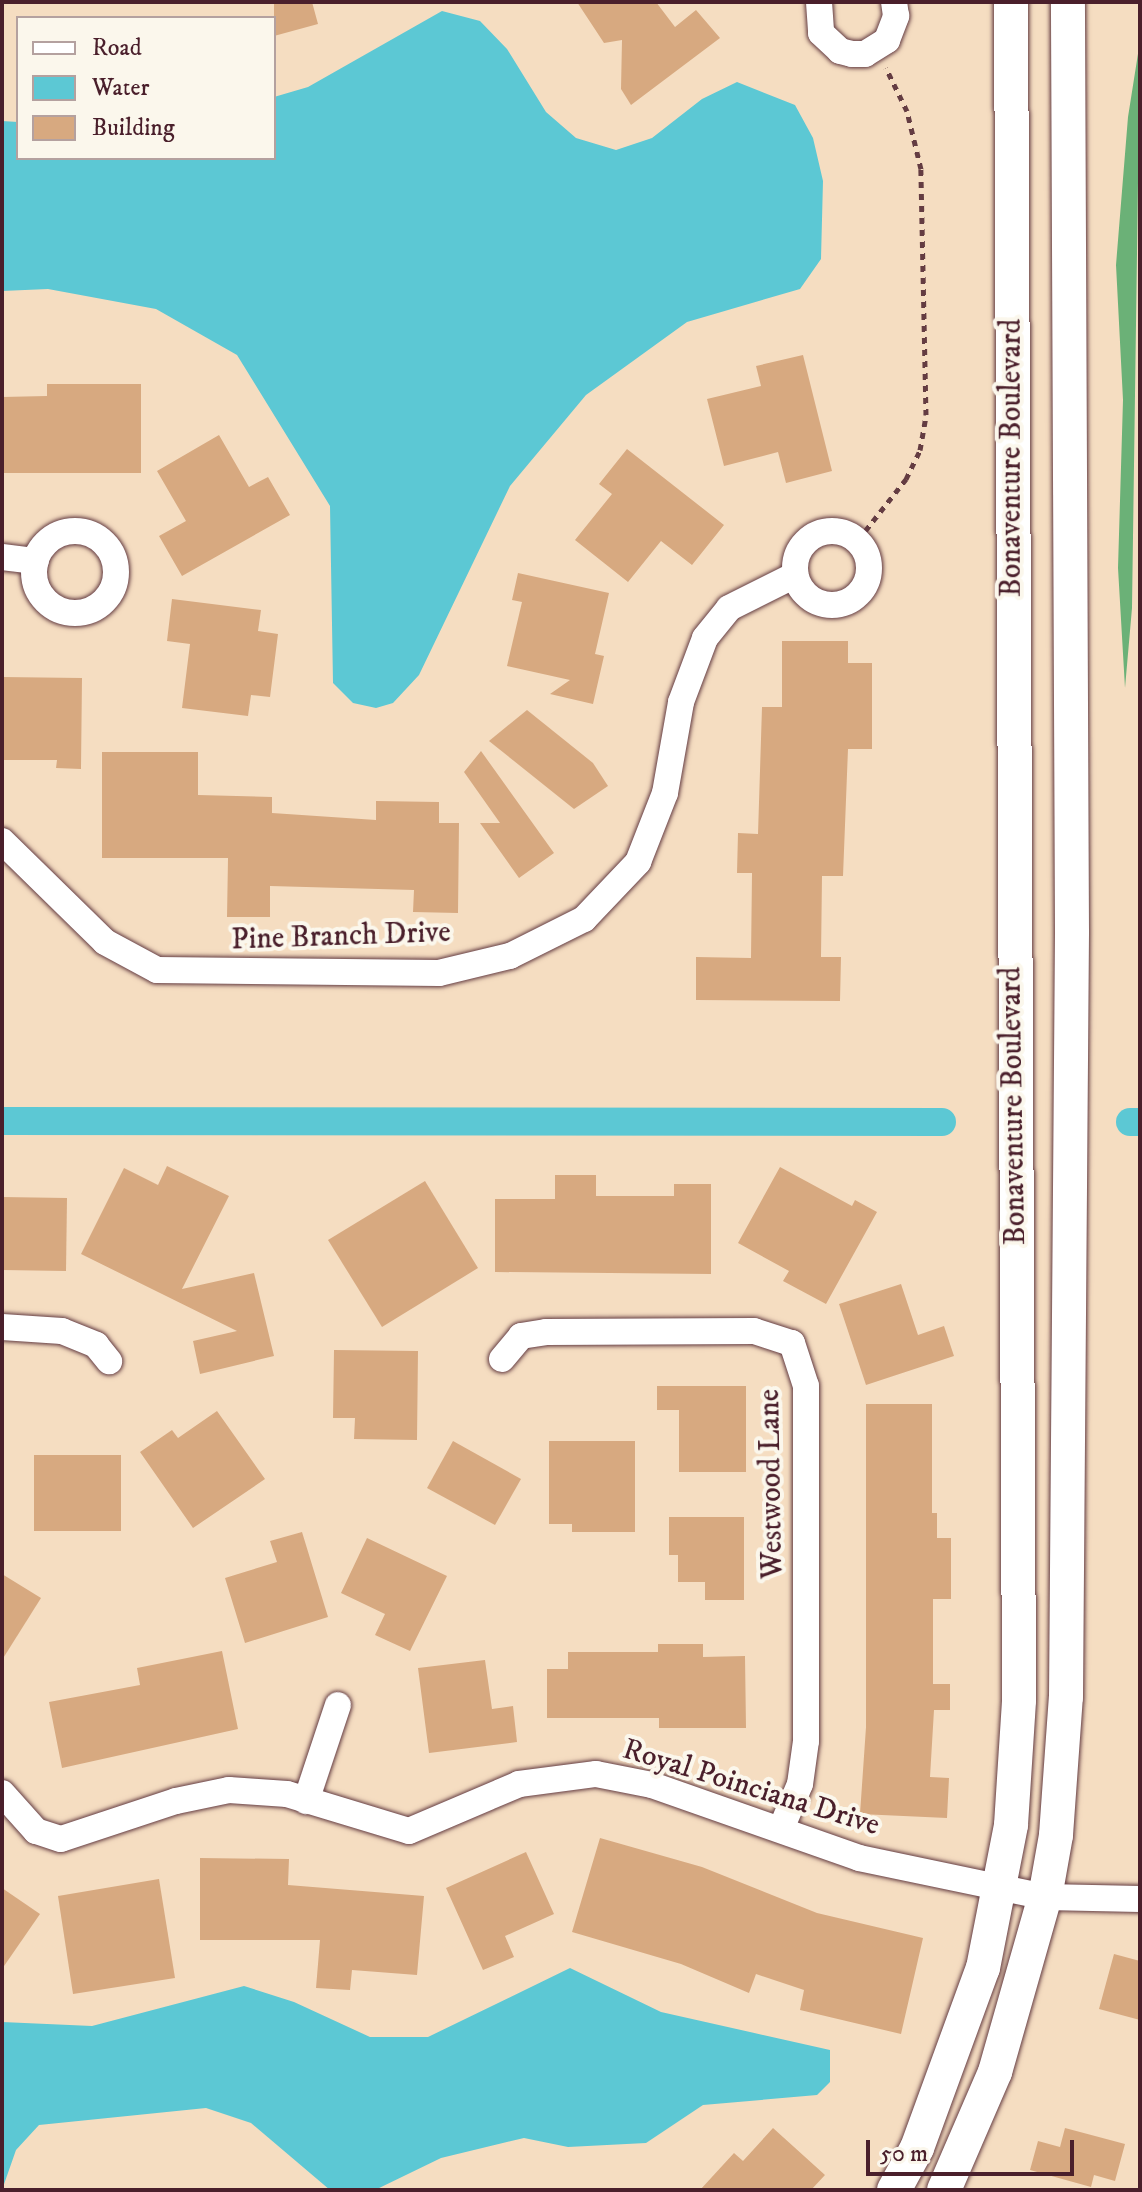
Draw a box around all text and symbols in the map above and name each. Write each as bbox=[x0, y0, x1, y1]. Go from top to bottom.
legend bbox=[16, 16, 276, 160]
text: Road bbox=[92, 33, 142, 63]
text: Water bbox=[92, 73, 149, 103]
text: Building bbox=[92, 113, 175, 143]
street label: Bonaventure Boulevard bbox=[994, 319, 1030, 597]
street label: Pine Branch Drive bbox=[231, 915, 451, 959]
street label: Bonaventure Boulevard bbox=[994, 966, 1034, 1246]
street label: Westwood Lane bbox=[752, 1389, 792, 1579]
street label: Royal Poinciana Drive bbox=[618, 1732, 884, 1844]
scale bar bbox=[870, 2124, 1078, 2174]
text: 50 m bbox=[880, 2139, 928, 2169]

